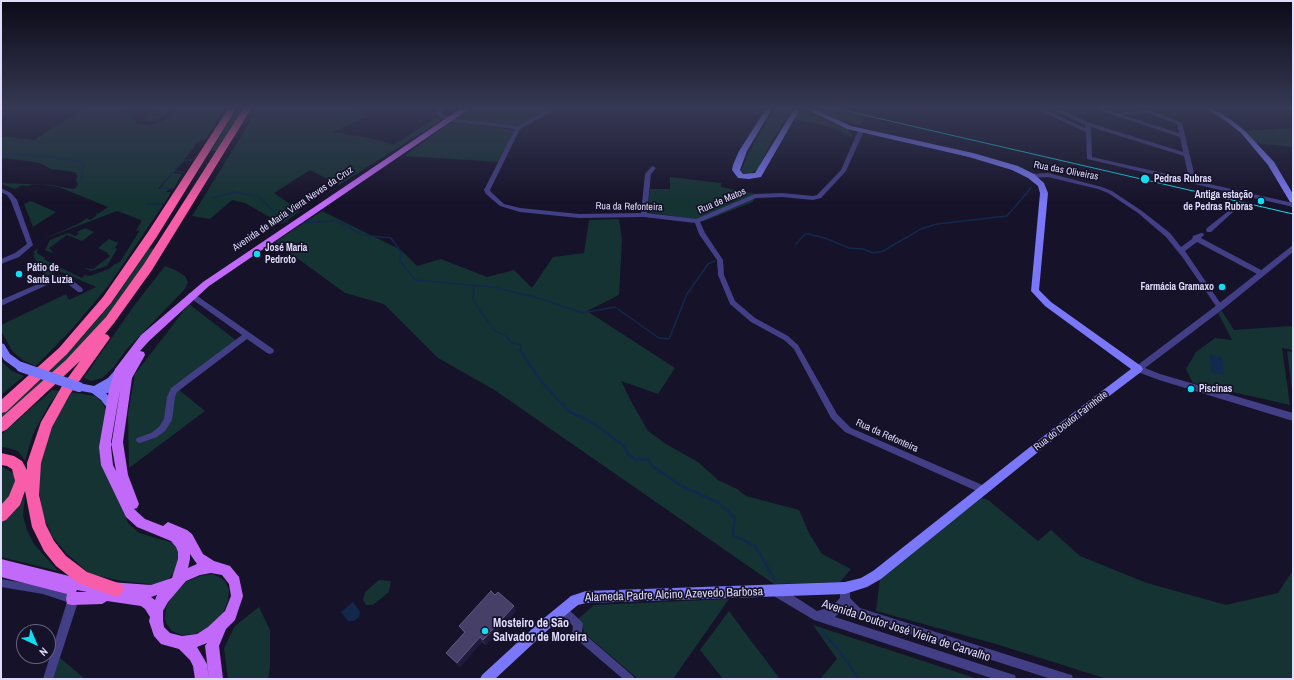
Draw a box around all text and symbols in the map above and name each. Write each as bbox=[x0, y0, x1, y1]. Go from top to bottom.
street label: Rua das Oliveiras bbox=[1033, 159, 1099, 183]
street label: Avenida de Maria Viera Neves da Cruz bbox=[230, 164, 356, 254]
marker: Pedras Rubras bbox=[1139, 173, 1151, 185]
place label: Pedras Rubras bbox=[1154, 173, 1212, 185]
street label: Rua de Matos bbox=[696, 186, 748, 216]
place label: Antiga estação de Pedras Rubras bbox=[1183, 189, 1253, 212]
marker: Antiga estação de Pedras Rubras bbox=[1256, 196, 1266, 206]
street label: Rua da Refonteira bbox=[595, 200, 663, 214]
place label: José Maria Pedroto bbox=[265, 242, 307, 266]
marker: José Maria Pedroto bbox=[252, 249, 262, 259]
place label: Pátio de Santa Luzia bbox=[27, 262, 73, 286]
marker: Pátio de Santa Luzia bbox=[14, 269, 24, 279]
place label: Farmácia Gramaxo bbox=[1141, 281, 1214, 293]
marker: Farmácia Gramaxo bbox=[1217, 282, 1227, 292]
place label: Piscinas bbox=[1199, 383, 1232, 395]
marker: Piscinas bbox=[1186, 384, 1196, 394]
street label: Rua do Doutor Farinhote bbox=[1032, 388, 1110, 454]
street label: Rua da Refonteira bbox=[854, 417, 920, 455]
street label: Alameda Padre Alcino Azevedo Barbosa bbox=[585, 585, 763, 605]
street label: Avenida Doutor José Vieira de Carvalho bbox=[820, 597, 992, 665]
place label: Mosteiro de São Salvador de Moreira bbox=[493, 617, 587, 645]
north arrow bbox=[16, 624, 56, 664]
marker: Mosteiro de São Salvador de Moreira bbox=[480, 626, 490, 636]
text: N bbox=[36, 645, 51, 659]

